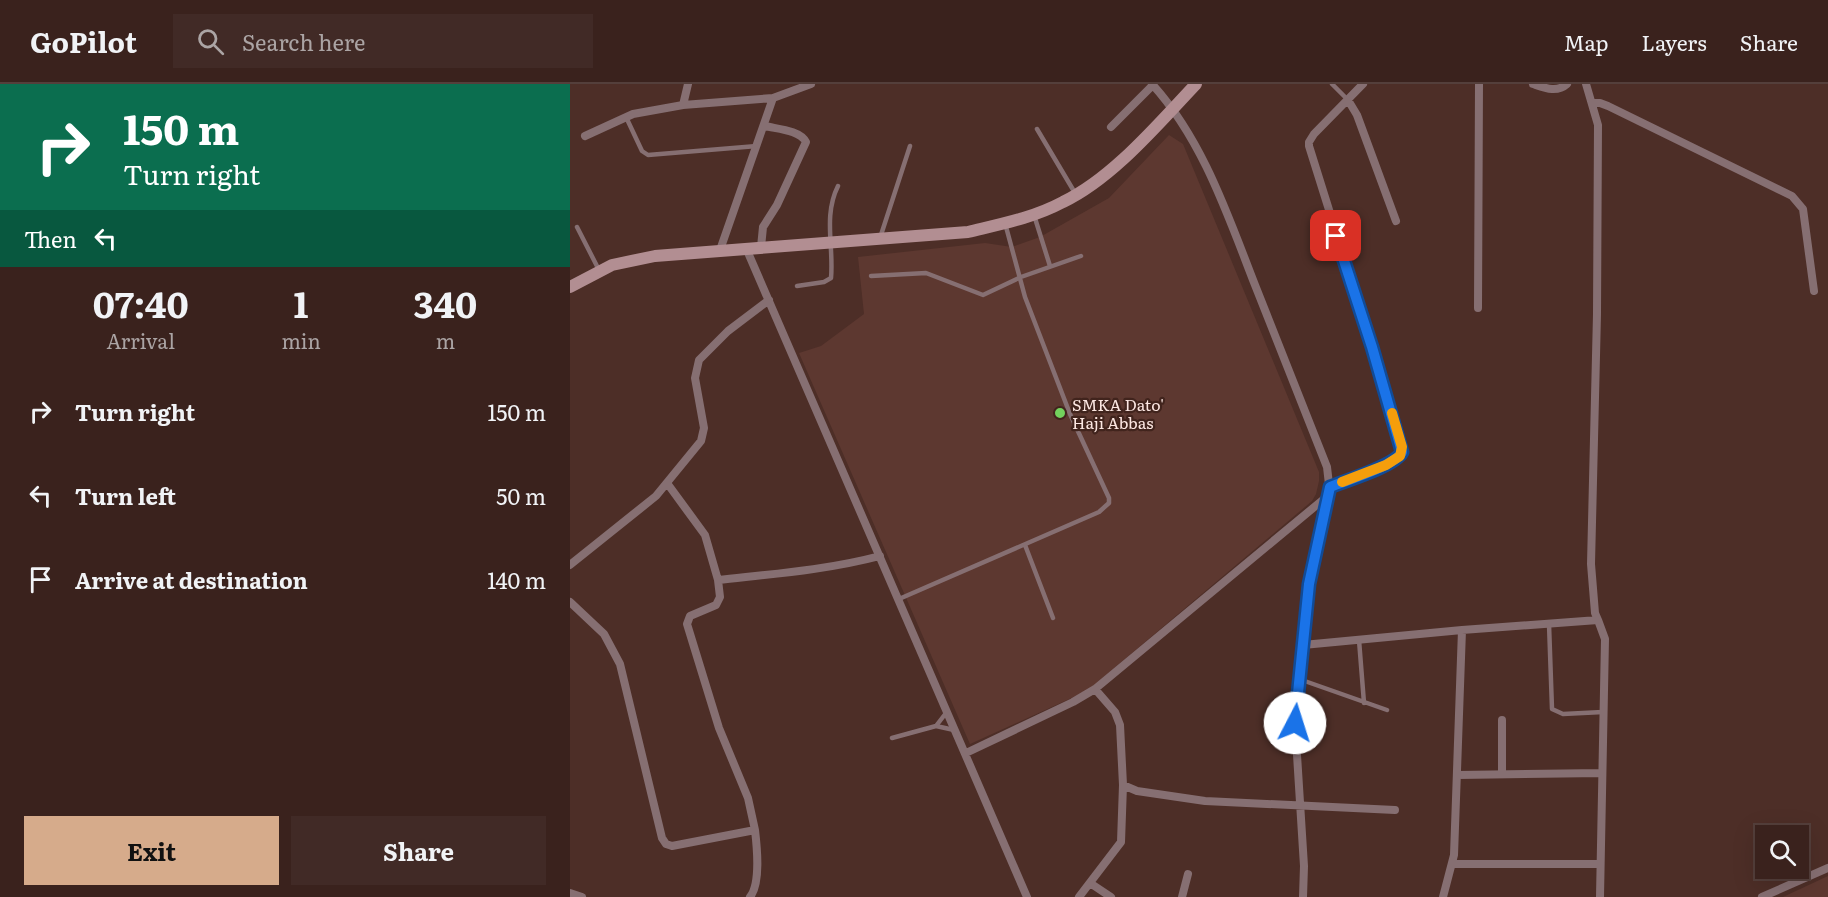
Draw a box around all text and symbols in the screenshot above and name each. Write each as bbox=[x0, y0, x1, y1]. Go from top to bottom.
search box bbox=[173, 14, 593, 68]
text: GoPilot bbox=[30, 20, 137, 62]
icon: search bbox=[194, 25, 227, 58]
text: Search here bbox=[242, 25, 365, 58]
text: Map bbox=[1564, 26, 1609, 57]
text: Layers bbox=[1642, 26, 1707, 57]
text: Share bbox=[1740, 26, 1798, 57]
text: 150 m bbox=[123, 96, 239, 158]
icon: right bbox=[24, 108, 102, 186]
text: Turn right bbox=[123, 153, 260, 193]
pin bbox=[1310, 210, 1361, 261]
icon: arrive bbox=[1319, 219, 1352, 252]
text: Then bbox=[24, 222, 77, 255]
icon: left bbox=[89, 222, 122, 255]
text: 07:40 bbox=[93, 276, 189, 329]
text: 1 bbox=[294, 276, 309, 329]
text: 340 bbox=[413, 276, 477, 329]
text: Arrival bbox=[107, 325, 175, 355]
text: min bbox=[281, 325, 321, 355]
text: m bbox=[436, 325, 455, 355]
place label: SMKA Dato' Haji Abbas bbox=[1072, 392, 1164, 434]
icon: right bbox=[24, 395, 57, 428]
text: Turn right bbox=[75, 395, 195, 428]
text: 150 m bbox=[487, 395, 546, 428]
marker: SMKA Dato' Haji Abbas bbox=[1053, 406, 1067, 420]
icon: left bbox=[24, 479, 57, 512]
text: Turn left bbox=[75, 479, 176, 512]
text: 50 m bbox=[496, 479, 546, 512]
icon: arrive bbox=[24, 563, 57, 596]
text: Arrive at destination bbox=[75, 563, 308, 596]
text: 140 m bbox=[487, 563, 546, 596]
position arrow bbox=[1263, 691, 1327, 755]
button: Exit bbox=[24, 816, 279, 885]
button: Share bbox=[291, 816, 546, 885]
map controls bbox=[1755, 825, 1809, 879]
button: search bbox=[1755, 825, 1809, 879]

